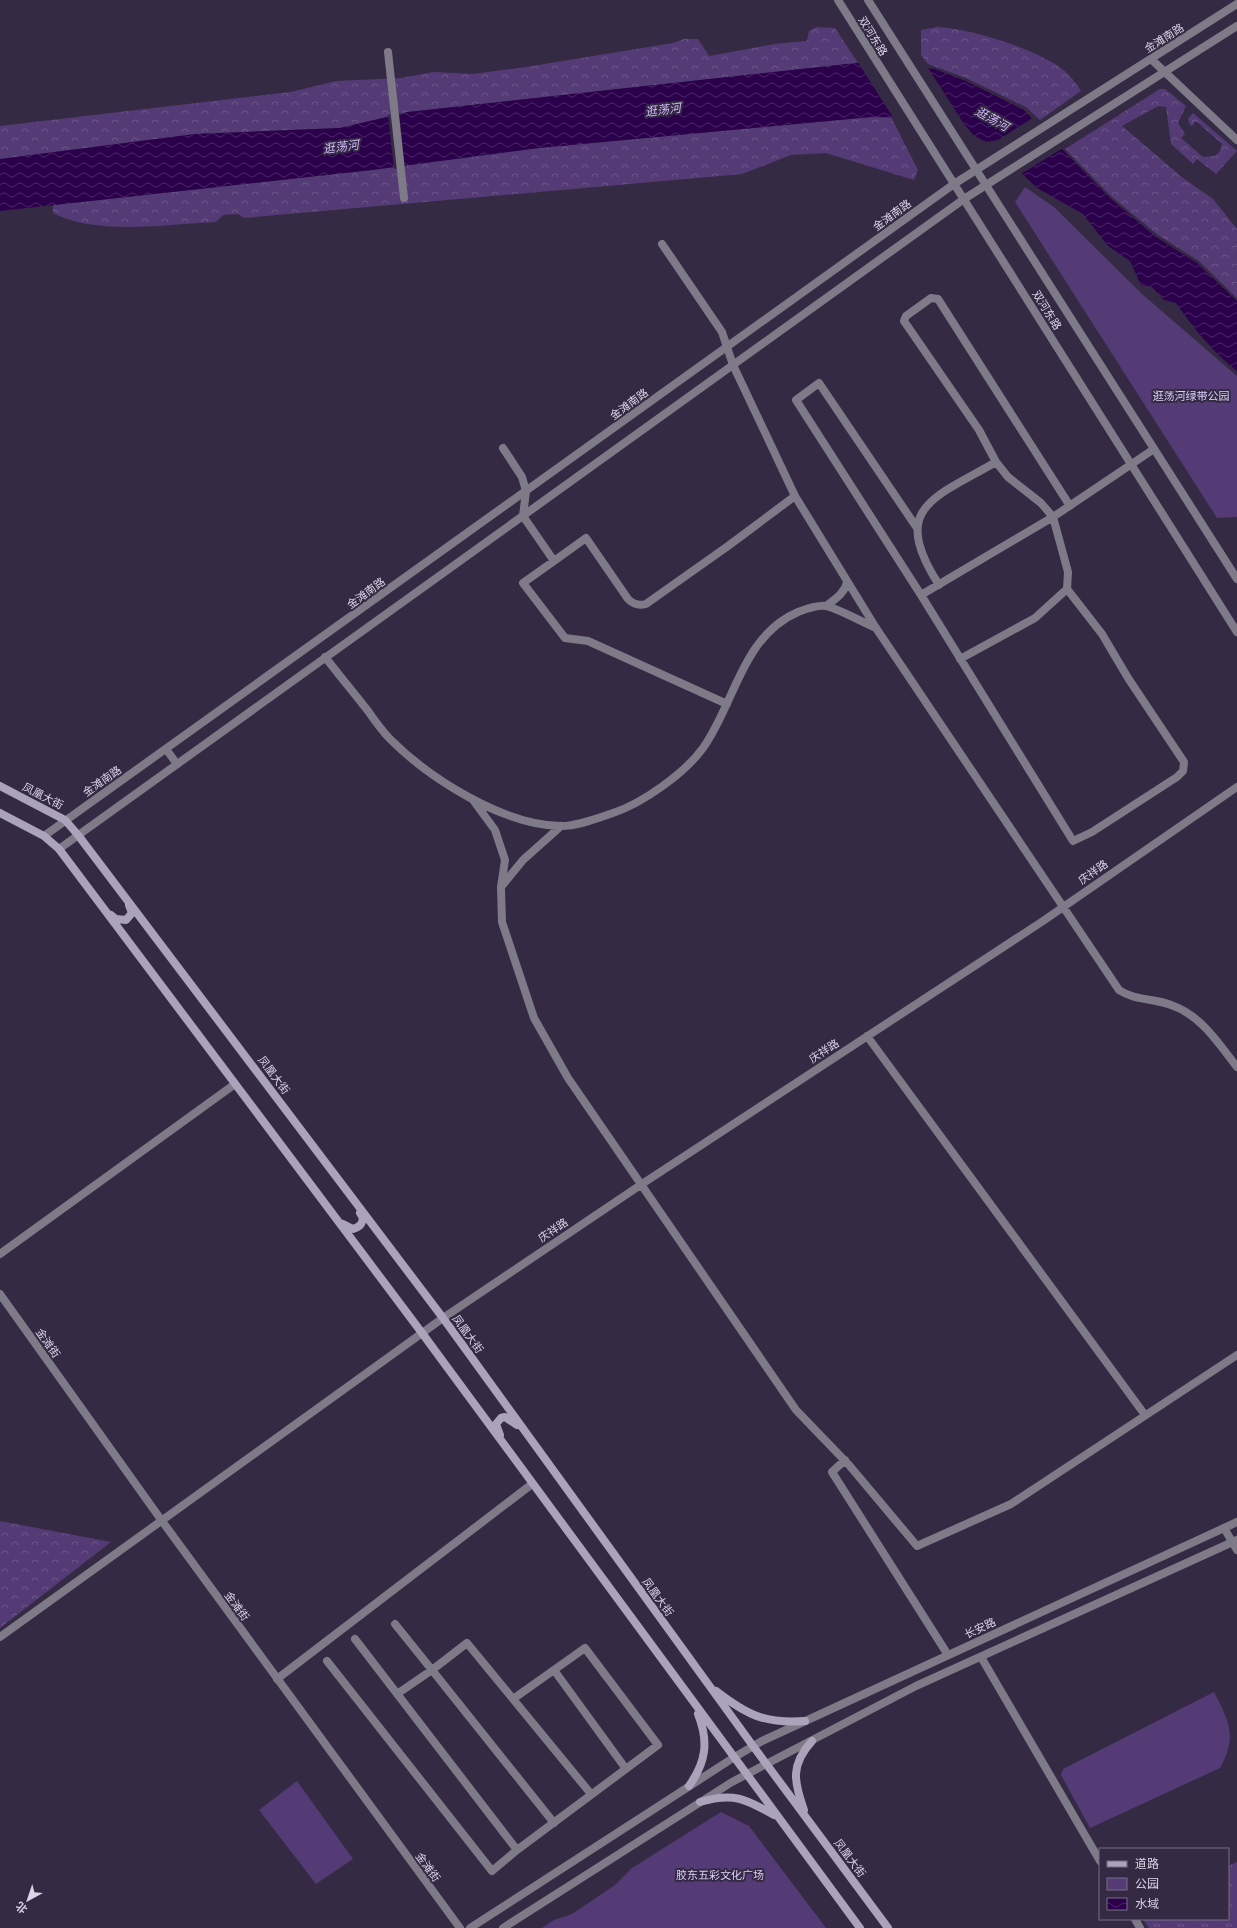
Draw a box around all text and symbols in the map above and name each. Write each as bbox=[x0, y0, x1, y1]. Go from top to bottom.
street label: 双河东路 bbox=[855, 13, 891, 59]
street label: 金滩南路 bbox=[1141, 20, 1187, 56]
water label: 逛荡河 bbox=[644, 98, 684, 121]
water label: 逛荡河 bbox=[972, 102, 1014, 137]
water label: 逛荡河 bbox=[322, 135, 362, 158]
street label: 金滩南路 bbox=[869, 196, 915, 234]
street label: 双河东路 bbox=[1029, 287, 1065, 333]
street label: 金滩南路 bbox=[606, 385, 652, 423]
park label: 逛荡河绿带公园 bbox=[1153, 388, 1230, 404]
street label: 金滩南路 bbox=[343, 574, 389, 612]
street label: 金滩南路 bbox=[79, 762, 125, 800]
street label: 凤凰大街 bbox=[20, 779, 66, 813]
street label: 庆祥路 bbox=[1075, 856, 1111, 888]
street label: 庆祥路 bbox=[806, 1035, 842, 1067]
street label: 凤凰大街 bbox=[254, 1053, 294, 1097]
street label: 庆祥路 bbox=[535, 1214, 571, 1246]
street label: 凤凰大街 bbox=[449, 1311, 487, 1357]
street label: 金滩街 bbox=[32, 1325, 64, 1361]
street label: 凤凰大街 bbox=[639, 1574, 677, 1620]
street label: 金滩街 bbox=[221, 1588, 253, 1624]
street label: 长安路 bbox=[962, 1614, 998, 1642]
street label: 凤凰大街 bbox=[830, 1836, 870, 1880]
legend bbox=[1099, 1848, 1229, 1920]
street label: 金滩街 bbox=[412, 1849, 444, 1885]
text: 道路 bbox=[1135, 1854, 1159, 1873]
park label: 胶东五彩文化广场 bbox=[676, 1867, 764, 1883]
text: 公园 bbox=[1135, 1874, 1159, 1893]
north arrow bbox=[8, 1880, 48, 1920]
text: 水域 bbox=[1135, 1894, 1159, 1913]
text: 北 bbox=[12, 1898, 31, 1917]

